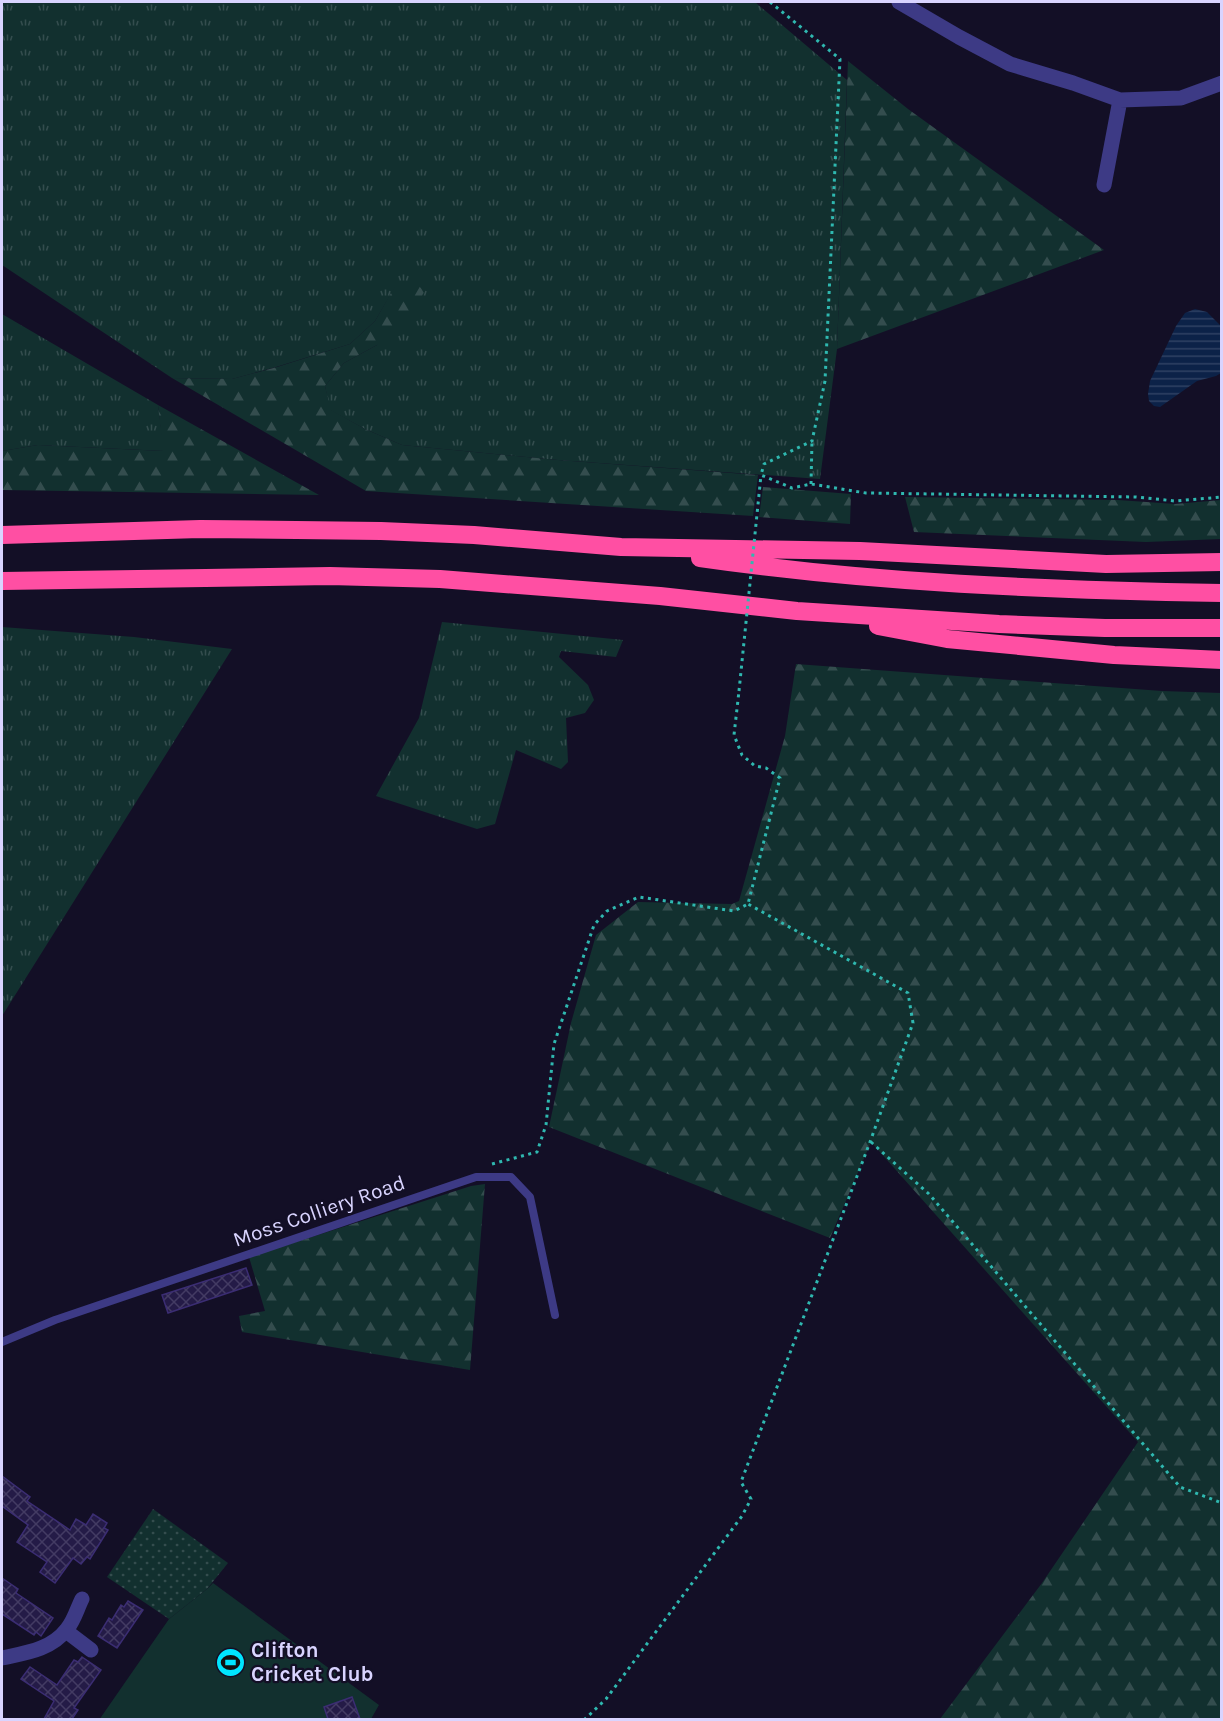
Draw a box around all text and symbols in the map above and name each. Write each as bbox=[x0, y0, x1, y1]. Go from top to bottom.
street label: Moss Colliery Road bbox=[230, 1170, 408, 1252]
place label: Clifton Cricket Club bbox=[251, 1638, 373, 1686]
sports icon: Clifton Cricket Club bbox=[214, 1646, 246, 1678]

